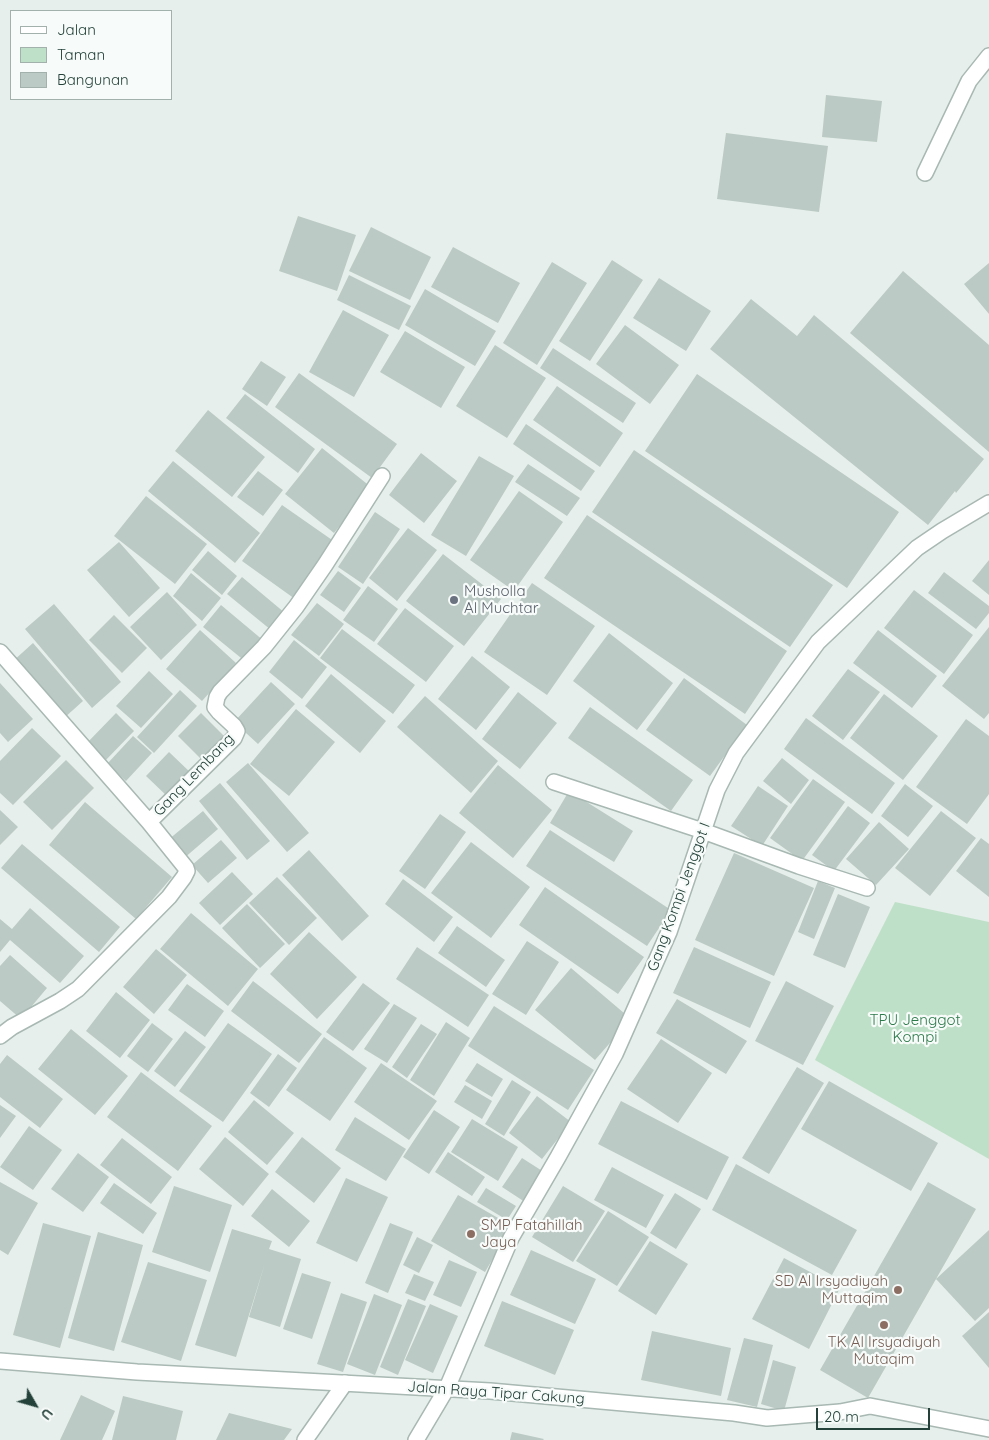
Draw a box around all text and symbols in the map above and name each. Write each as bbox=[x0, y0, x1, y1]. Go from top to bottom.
legend bbox=[10, 10, 172, 100]
text: Jalan bbox=[57, 20, 96, 39]
text: Taman bbox=[57, 45, 105, 64]
text: Bangunan bbox=[57, 70, 129, 89]
place label: Musholla Al Muchtar bbox=[464, 582, 538, 617]
marker: Musholla Al Muchtar bbox=[448, 594, 460, 606]
street label: Gang Lembang bbox=[150, 730, 238, 820]
street label: Gang Kompi Jenggot I bbox=[644, 820, 714, 974]
park label: TPU Jenggot Kompi bbox=[869, 1011, 961, 1046]
place label: SMP Fatahillah Jaya bbox=[481, 1216, 583, 1251]
marker: SMP Fatahillah Jaya bbox=[465, 1228, 477, 1240]
place label: SD Al Irsyadiyah Muttaqim bbox=[775, 1272, 888, 1307]
marker: SD Al Irsyadiyah Muttaqim bbox=[892, 1284, 904, 1296]
marker: TK Al Irsyadiyah Mutaqim bbox=[878, 1319, 890, 1331]
place label: TK Al Irsyadiyah Mutaqim bbox=[827, 1333, 941, 1368]
street label: Jalan Raya Tipar Cakung bbox=[407, 1378, 585, 1408]
north arrow bbox=[10, 1380, 60, 1430]
scale bar bbox=[819, 1398, 933, 1430]
text: U bbox=[37, 1405, 57, 1424]
text: 20 m bbox=[824, 1407, 859, 1426]

